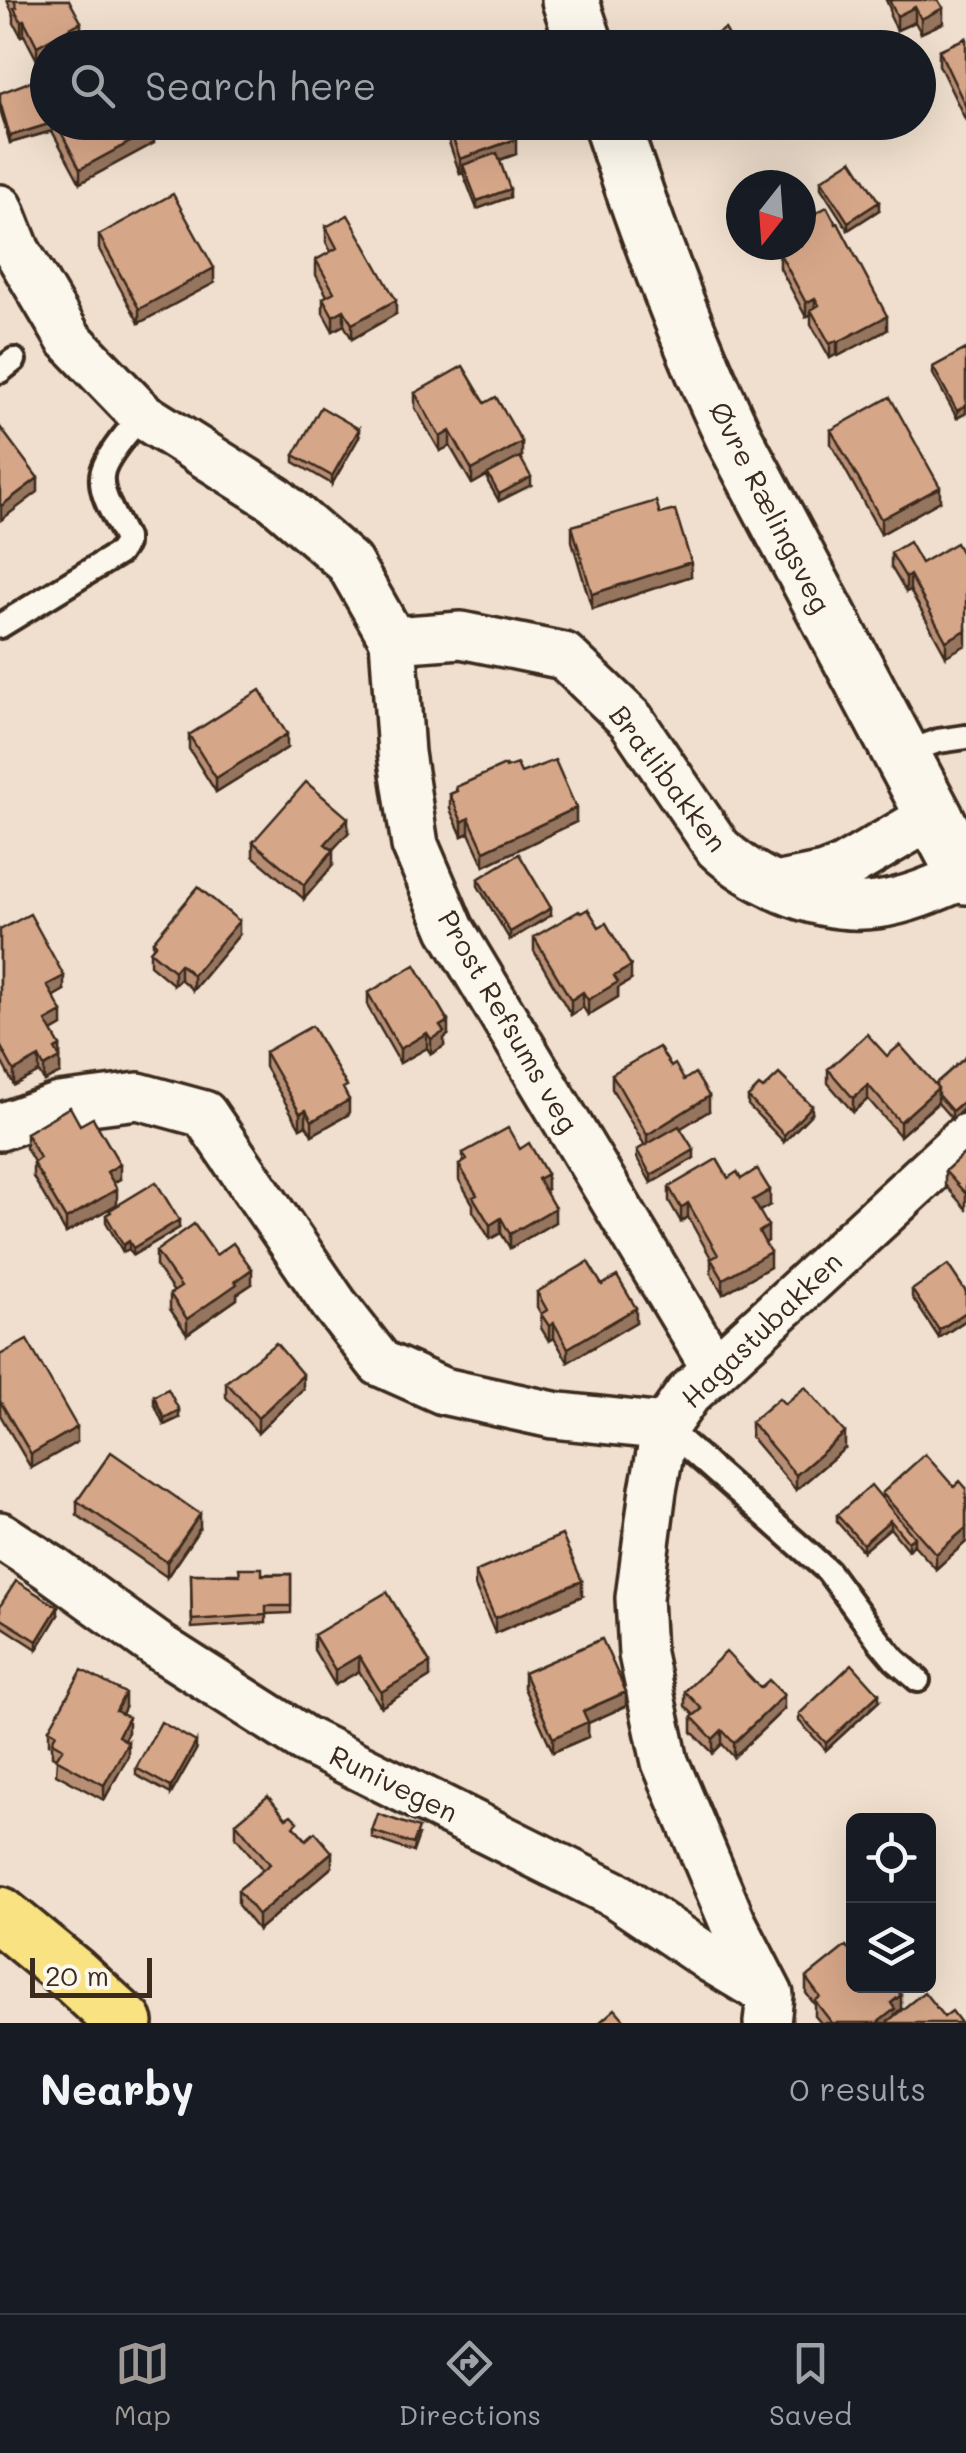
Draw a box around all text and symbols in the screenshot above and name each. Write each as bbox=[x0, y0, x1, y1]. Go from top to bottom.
search box bbox=[30, 30, 936, 140]
icon: search bbox=[65, 58, 120, 113]
text: Search here bbox=[145, 60, 376, 110]
north arrow bbox=[726, 170, 816, 260]
street label: Øvre Rælingsveg bbox=[702, 395, 840, 619]
street label: Bratlibakken bbox=[602, 697, 736, 859]
street label: Prost Refsums veg bbox=[431, 903, 587, 1139]
street label: Hagastubakken bbox=[673, 1243, 849, 1415]
street label: Runivegen bbox=[324, 1736, 464, 1830]
map controls bbox=[846, 1813, 936, 1993]
button: locate bbox=[846, 1813, 936, 1903]
button: layers bbox=[846, 1903, 936, 1993]
scale bar bbox=[30, 1953, 152, 1998]
text: 20 m bbox=[45, 1957, 109, 1993]
text: Nearby bbox=[40, 2061, 194, 2116]
text: 0 results bbox=[789, 2067, 926, 2109]
tab: Map bbox=[114, 2336, 171, 2432]
tab: Directions bbox=[399, 2336, 541, 2432]
tab: Saved bbox=[769, 2336, 852, 2432]

